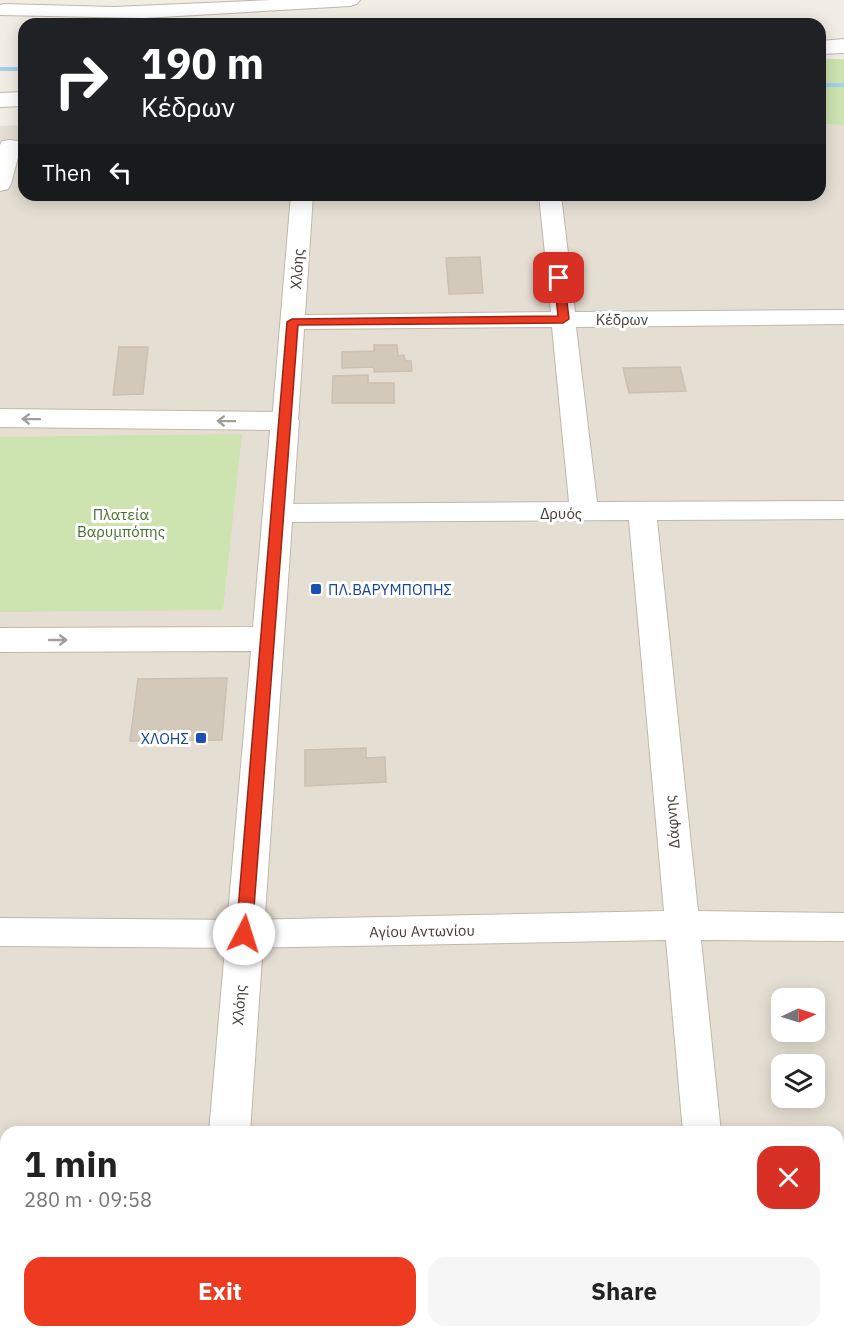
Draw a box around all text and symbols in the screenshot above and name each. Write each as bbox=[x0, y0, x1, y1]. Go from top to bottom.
text: 190 m bbox=[141, 36, 264, 91]
icon: right bbox=[42, 42, 120, 120]
text: Κέδρων bbox=[141, 89, 235, 124]
icon: left bbox=[104, 156, 137, 189]
text: Then bbox=[42, 158, 92, 187]
street label: Χλόης bbox=[286, 248, 308, 290]
pin bbox=[533, 252, 584, 303]
icon: arrive bbox=[542, 261, 575, 294]
street label: Κέδρων bbox=[596, 310, 648, 329]
one-way arrow bbox=[22, 413, 42, 425]
one-way arrow bbox=[217, 415, 237, 426]
street label: Δρυός bbox=[540, 504, 582, 523]
park label: Πλατεία Βαρυμπόπης bbox=[77, 505, 165, 541]
place label: ΠΛ.ΒΑΡΥΜΠΟΠΗΣ bbox=[328, 580, 452, 599]
marker: ΠΛ.ΒΑΡΥΜΠΟΠΗΣ bbox=[309, 582, 323, 596]
one-way arrow bbox=[48, 634, 68, 646]
place label: ΧΛΟΗΣ bbox=[141, 729, 189, 748]
marker: ΧΛΟΗΣ bbox=[194, 731, 208, 745]
street label: Δάφνης bbox=[660, 795, 684, 849]
position arrow bbox=[212, 902, 276, 966]
street label: Αγίου Αντωνίου bbox=[369, 921, 475, 941]
street label: Χλόης bbox=[228, 984, 250, 1026]
north arrow bbox=[771, 988, 825, 1042]
map controls bbox=[771, 988, 825, 1108]
button: layers bbox=[771, 1054, 825, 1108]
text: 1 min bbox=[24, 1140, 118, 1187]
button: close bbox=[757, 1146, 820, 1209]
text: 280 m · 09:58 bbox=[24, 1186, 152, 1213]
button: Exit bbox=[24, 1257, 416, 1326]
button: Share bbox=[428, 1257, 820, 1326]

